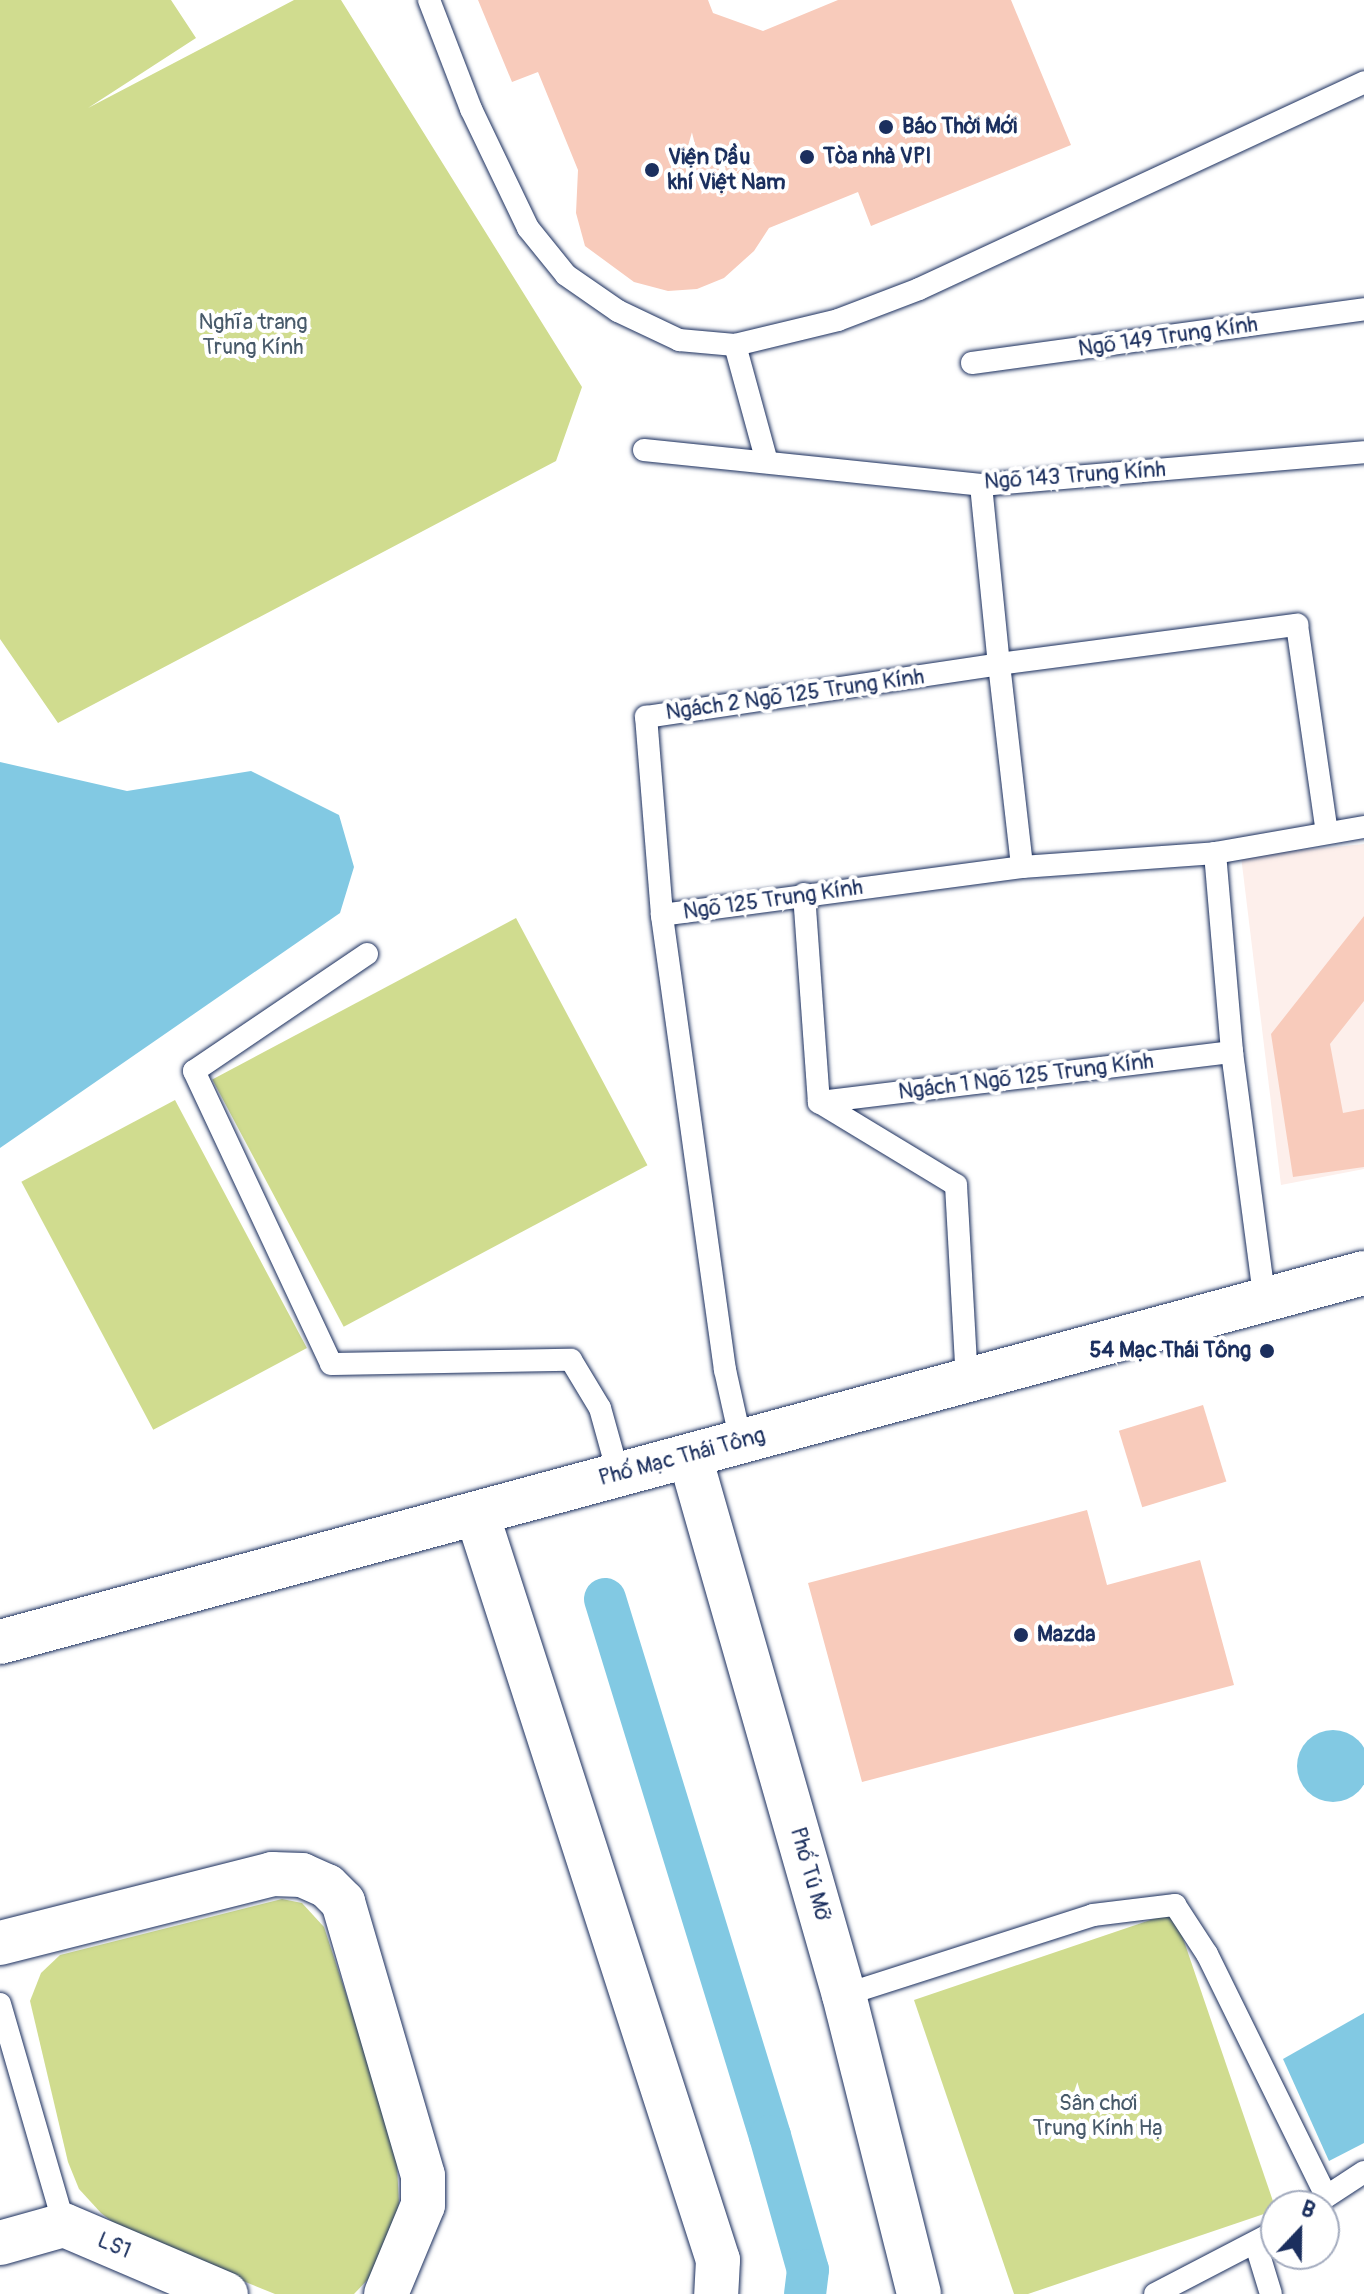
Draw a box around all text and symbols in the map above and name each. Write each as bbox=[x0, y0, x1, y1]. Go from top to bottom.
place label: Báo Thời Mới bbox=[902, 114, 1017, 140]
marker: Báo Thời Mới bbox=[877, 118, 895, 136]
place label: Viện Dầu khí Việt Nam bbox=[668, 144, 786, 196]
place label: Tòa nhà VPI bbox=[823, 144, 931, 170]
marker: Tòa nhà VPI bbox=[798, 148, 816, 166]
marker: Viện Dầu khí Việt Nam bbox=[643, 161, 661, 179]
park label: Nghĩa trang Trung Kính bbox=[198, 309, 308, 360]
street label: Ngõ 149 Trung Kính bbox=[1076, 311, 1260, 363]
street label: Ngõ 143 Trung Kính bbox=[983, 456, 1167, 496]
street label: Ngách 2 Ngõ 125 Trung Kính bbox=[664, 664, 926, 726]
street label: Ngõ 125 Trung Kính bbox=[681, 874, 865, 926]
street label: Ngách 1 Ngõ 125 Trung Kính bbox=[897, 1048, 1155, 1106]
place label: 54 Mạc Thái Tông bbox=[1089, 1338, 1251, 1364]
marker: 54 Mạc Thái Tông bbox=[1258, 1342, 1276, 1360]
street label: Phố Mạc Thái Tông bbox=[596, 1422, 768, 1492]
place label: Mazda bbox=[1037, 1622, 1096, 1648]
marker: Mazda bbox=[1012, 1626, 1030, 1644]
street label: Phố Tú Mỡ bbox=[784, 1824, 836, 1924]
park label: Sân chơi Trung Kính Hạ bbox=[1033, 2090, 1163, 2142]
north arrow bbox=[1260, 2190, 1340, 2270]
text: B bbox=[1297, 2194, 1319, 2225]
street label: LS1 bbox=[93, 2227, 135, 2265]

